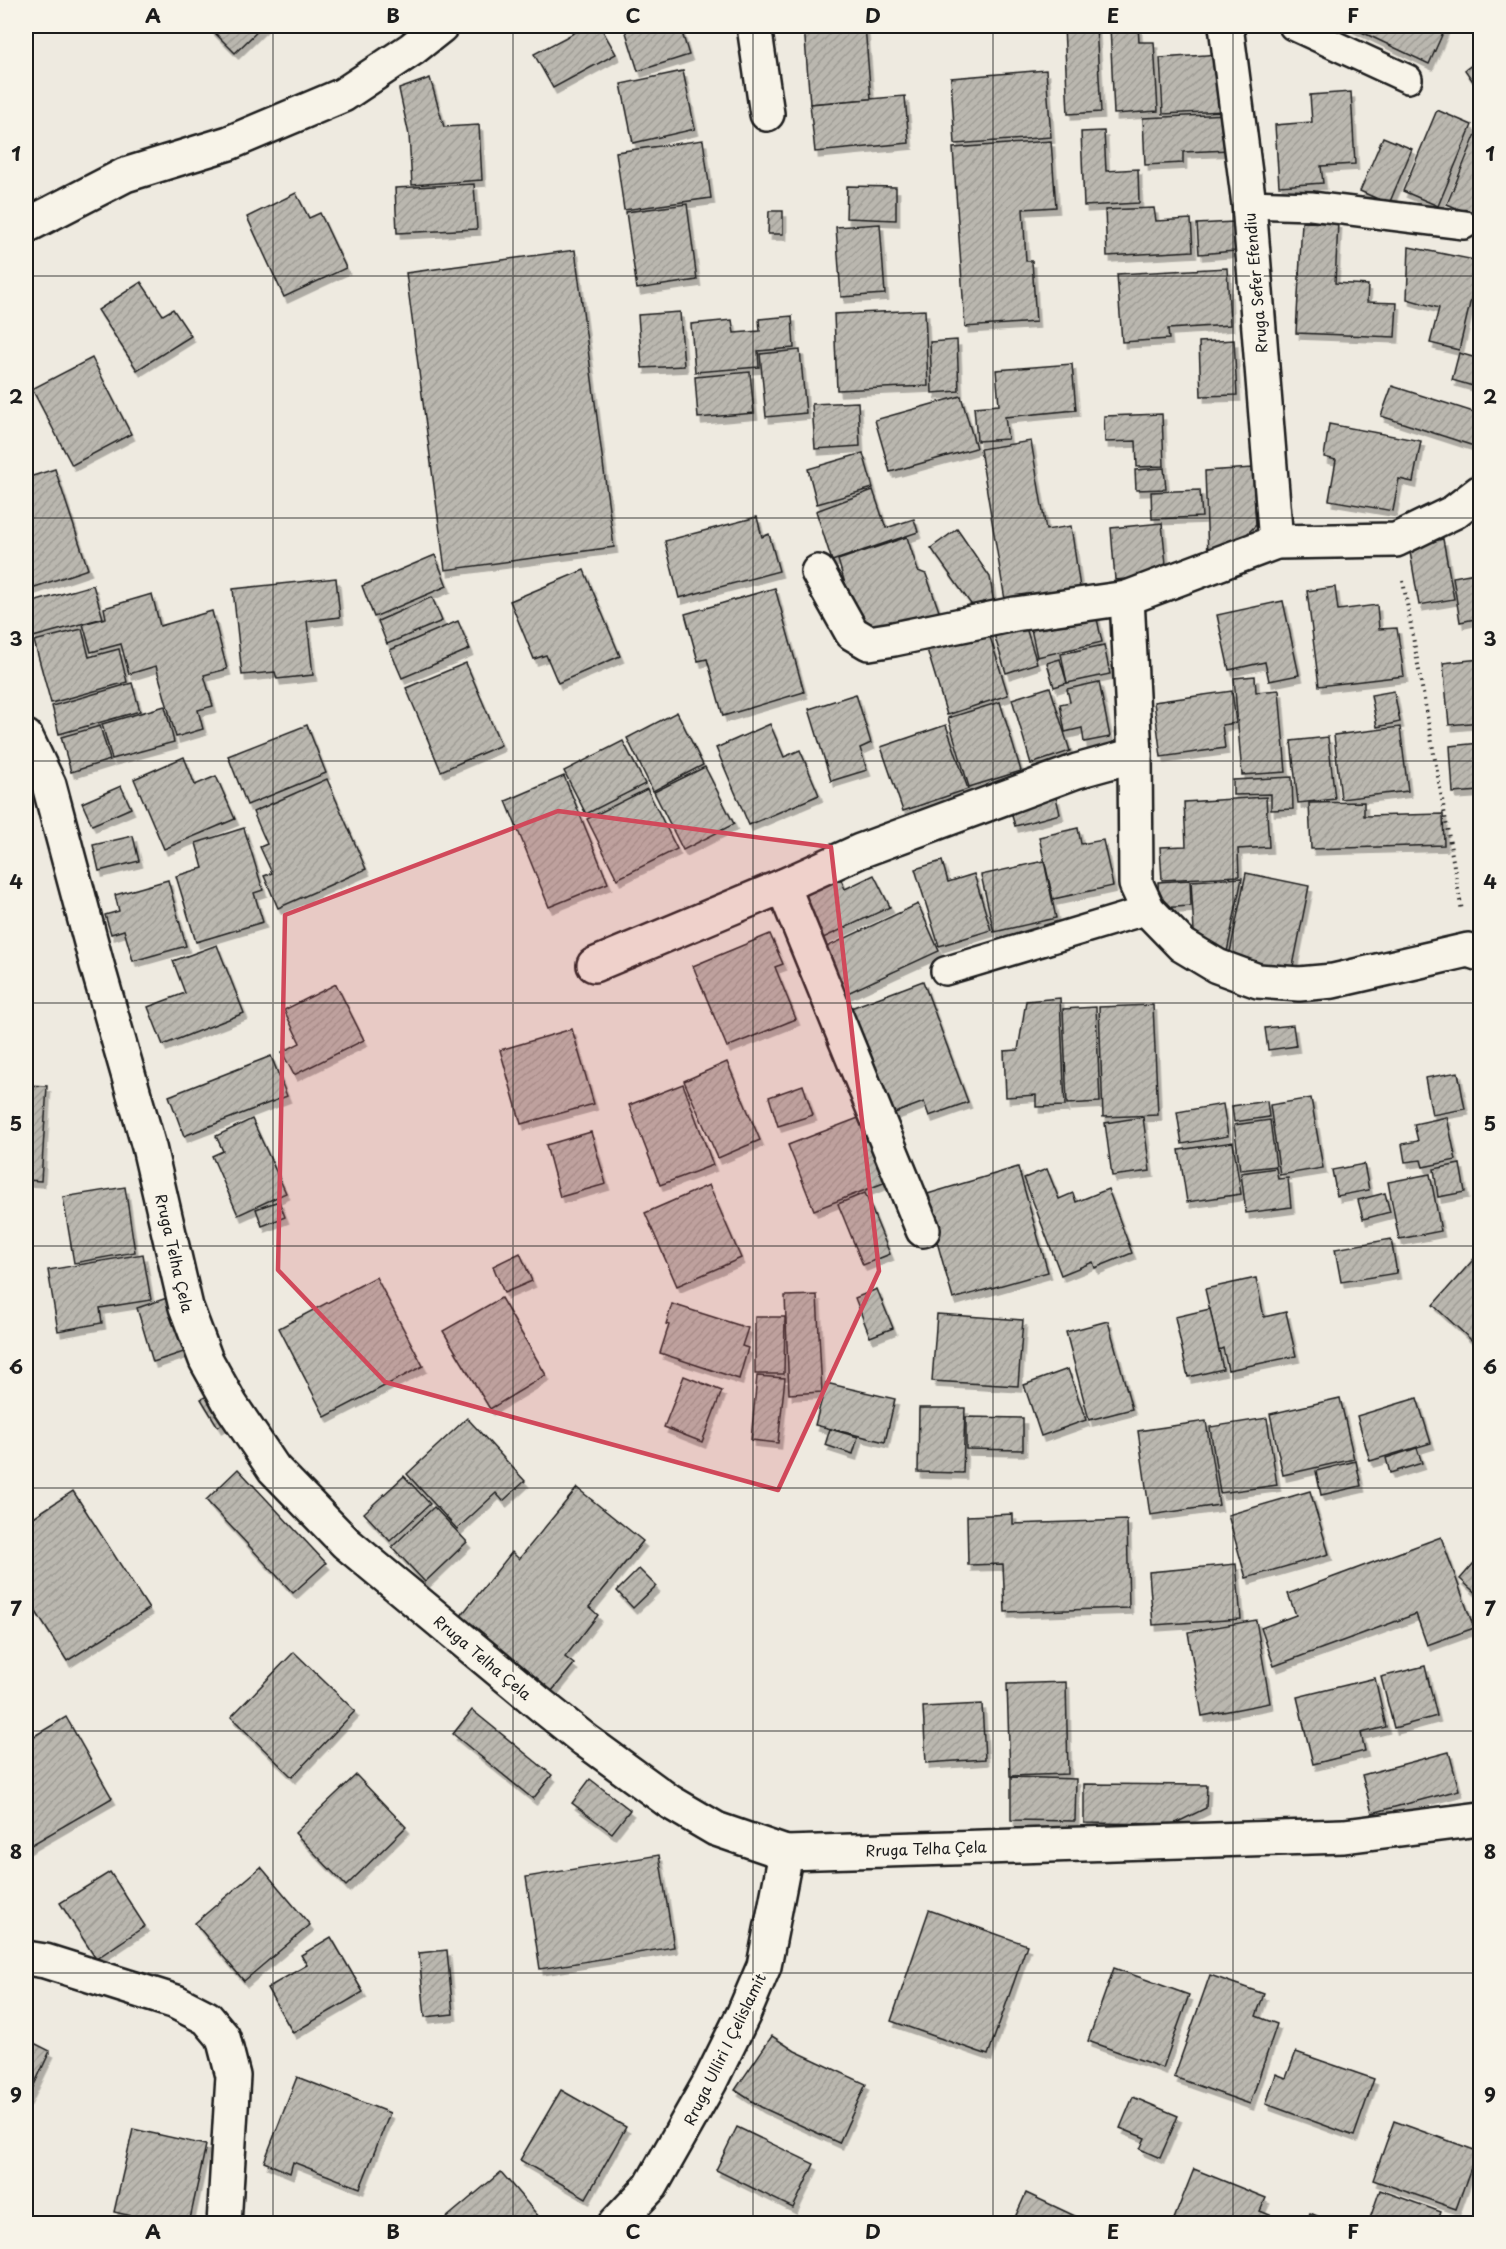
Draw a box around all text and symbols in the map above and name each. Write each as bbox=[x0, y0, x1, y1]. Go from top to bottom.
text: A bbox=[145, 0, 161, 30]
text: B bbox=[386, 0, 400, 30]
text: C bbox=[625, 0, 641, 30]
text: D bbox=[865, 0, 881, 30]
text: E bbox=[1107, 0, 1119, 30]
text: F bbox=[1347, 0, 1359, 30]
text: 1 bbox=[11, 138, 21, 168]
text: 1 bbox=[1485, 138, 1495, 168]
street label: Rruga Sefer Efendiu bbox=[1237, 212, 1273, 354]
text: 2 bbox=[9, 381, 23, 411]
text: 2 bbox=[1483, 381, 1497, 411]
text: 3 bbox=[9, 623, 23, 653]
text: 3 bbox=[1483, 623, 1497, 653]
text: 4 bbox=[9, 866, 23, 896]
text: 4 bbox=[1483, 866, 1497, 896]
text: 5 bbox=[10, 1108, 22, 1138]
text: 5 bbox=[1484, 1108, 1496, 1138]
street label: Rruga Telha Çela bbox=[150, 1191, 200, 1315]
text: 6 bbox=[9, 1351, 23, 1381]
text: 6 bbox=[1483, 1351, 1497, 1381]
text: 7 bbox=[10, 1593, 22, 1623]
text: 7 bbox=[1484, 1593, 1496, 1623]
street label: Rruga Telha Çela bbox=[429, 1609, 537, 1705]
street label: Rruga Telha Çela bbox=[865, 1834, 988, 1862]
text: 8 bbox=[10, 1836, 22, 1866]
text: 8 bbox=[1484, 1836, 1496, 1866]
street label: Rruga Ulliri I Çelislamit bbox=[677, 1969, 771, 2129]
text: 9 bbox=[10, 2079, 22, 2109]
text: 9 bbox=[1484, 2079, 1496, 2109]
text: A bbox=[145, 2216, 161, 2246]
text: B bbox=[386, 2216, 400, 2246]
text: C bbox=[625, 2216, 641, 2246]
text: D bbox=[865, 2216, 881, 2246]
text: E bbox=[1107, 2216, 1119, 2246]
text: F bbox=[1347, 2216, 1359, 2246]

